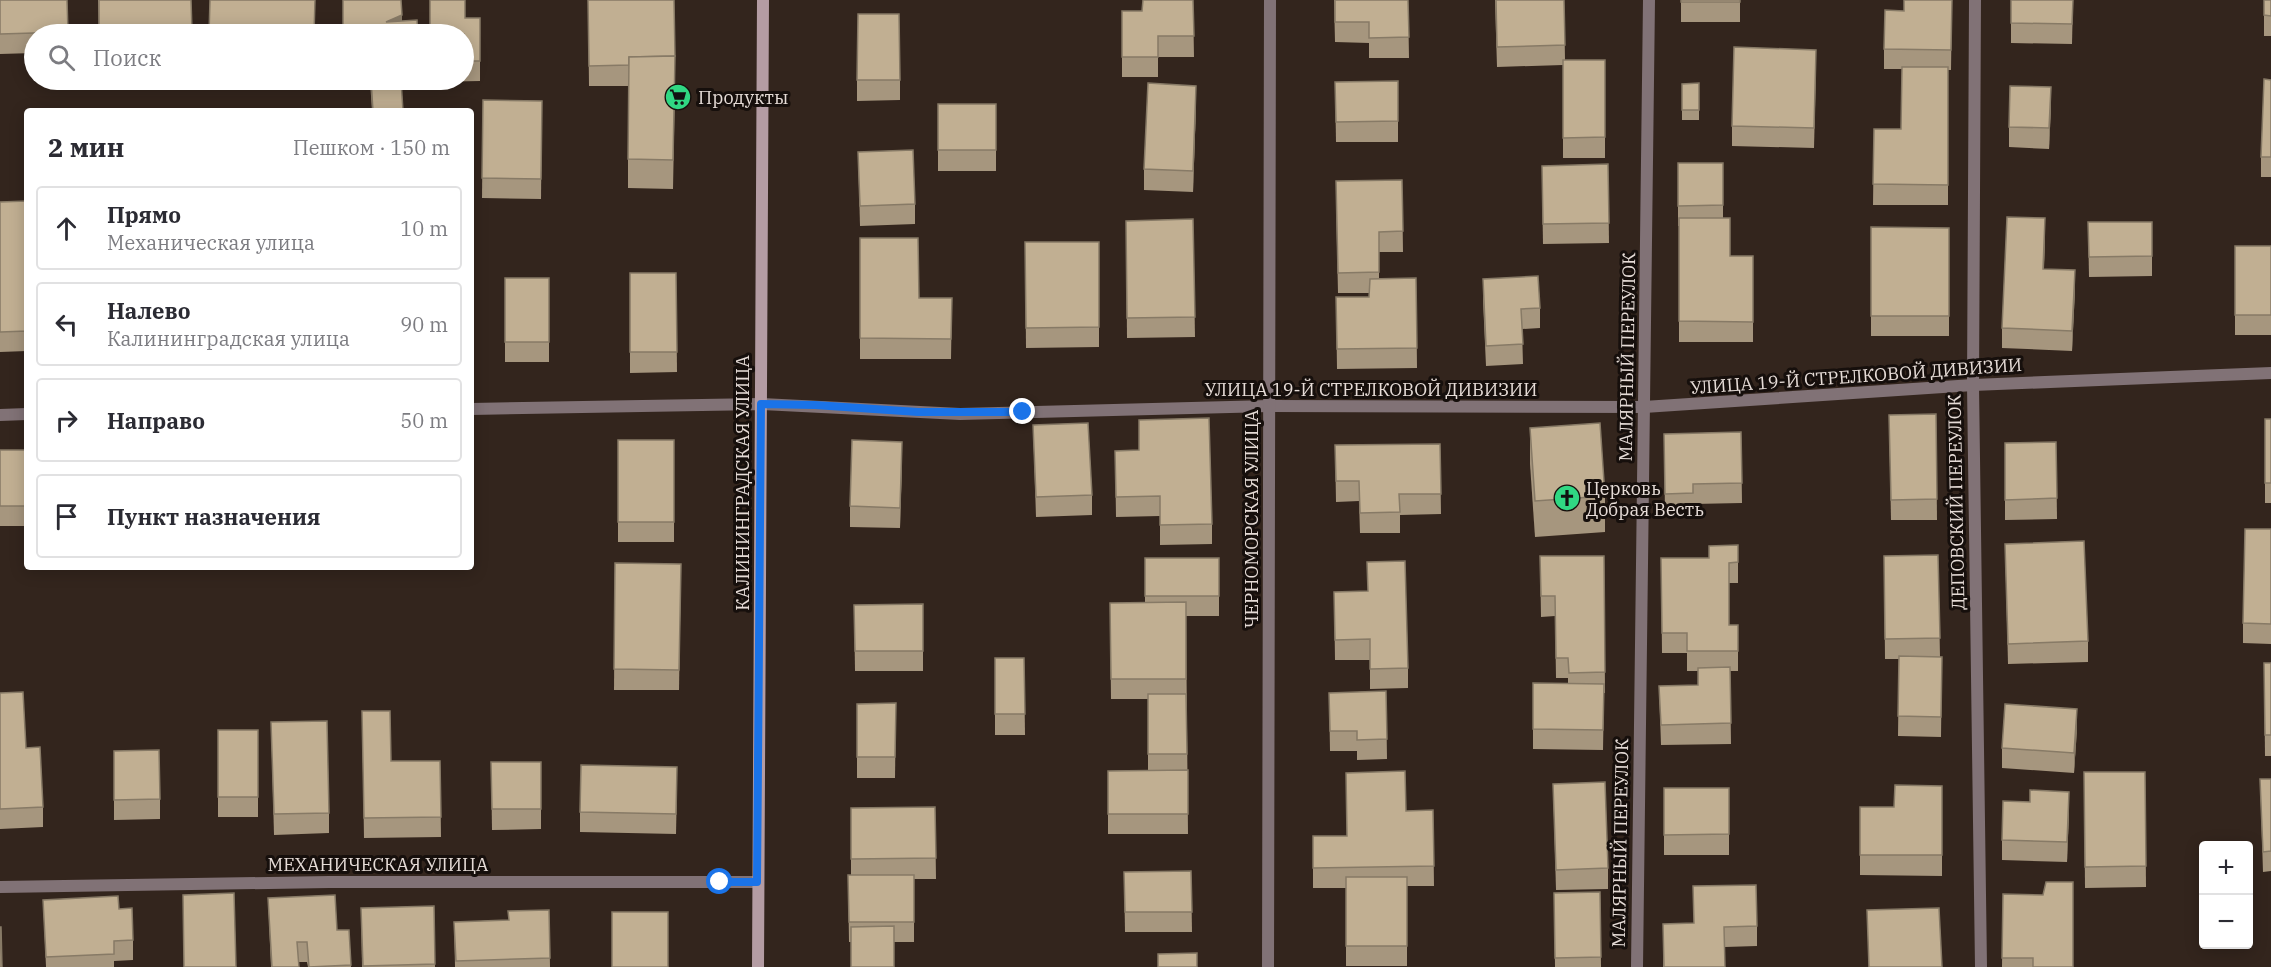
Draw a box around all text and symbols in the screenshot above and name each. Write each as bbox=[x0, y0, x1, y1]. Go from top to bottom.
search box bbox=[24, 24, 474, 90]
icon: search bbox=[45, 41, 78, 74]
text: Поиск bbox=[93, 43, 161, 72]
supermarket icon: Продукты bbox=[663, 82, 693, 112]
place label: Продукты bbox=[698, 86, 788, 109]
text: 2 мин bbox=[48, 130, 124, 164]
text: Пешком · 150 m bbox=[293, 134, 450, 161]
text: Прямо bbox=[107, 200, 181, 229]
icon: ahead bbox=[50, 212, 83, 245]
text: 10 m bbox=[400, 215, 448, 242]
text: Механическая улица bbox=[107, 229, 315, 256]
street label: МАЛЯРНЫЙ ПЕРЕУЛОК bbox=[1614, 252, 1640, 462]
text: Налево bbox=[107, 296, 191, 325]
icon: left bbox=[50, 308, 83, 341]
text: 90 m bbox=[400, 311, 448, 338]
text: Калининградская улица bbox=[107, 325, 350, 352]
street label: УЛИЦА 19-Й СТРЕЛКОВОЙ ДИВИЗИИ bbox=[1689, 353, 2023, 399]
street label: КАЛИНИНГРАДСКАЯ УЛИЦА bbox=[731, 355, 754, 611]
street label: УЛИЦА 19-Й СТРЕЛКОВОЙ ДИВИЗИИ bbox=[1205, 378, 1537, 401]
street label: ДЕПОВСКИЙ ПЕРЕУЛОК bbox=[1943, 393, 1969, 610]
route end bbox=[1009, 398, 1035, 424]
icon: right bbox=[50, 404, 83, 437]
text: Направо bbox=[107, 406, 205, 435]
text: 50 m bbox=[400, 407, 448, 434]
street label: ЧЕРНОМОРСКАЯ УЛИЦА bbox=[1240, 409, 1263, 628]
place label: Церковь Добрая Весть bbox=[1586, 477, 1704, 521]
church icon: Церковь Добрая Весть bbox=[1552, 483, 1582, 513]
icon: arrive bbox=[50, 500, 83, 533]
text: Пункт назначения bbox=[107, 502, 321, 531]
street label: МАЛЯРНЫЙ ПЕРЕУЛОК bbox=[1607, 738, 1633, 948]
map controls bbox=[2199, 841, 2253, 949]
button: + bbox=[2199, 841, 2253, 895]
street label: МЕХАНИЧЕСКАЯ УЛИЦА bbox=[268, 853, 489, 876]
route start bbox=[706, 868, 732, 894]
button: − bbox=[2199, 895, 2253, 949]

